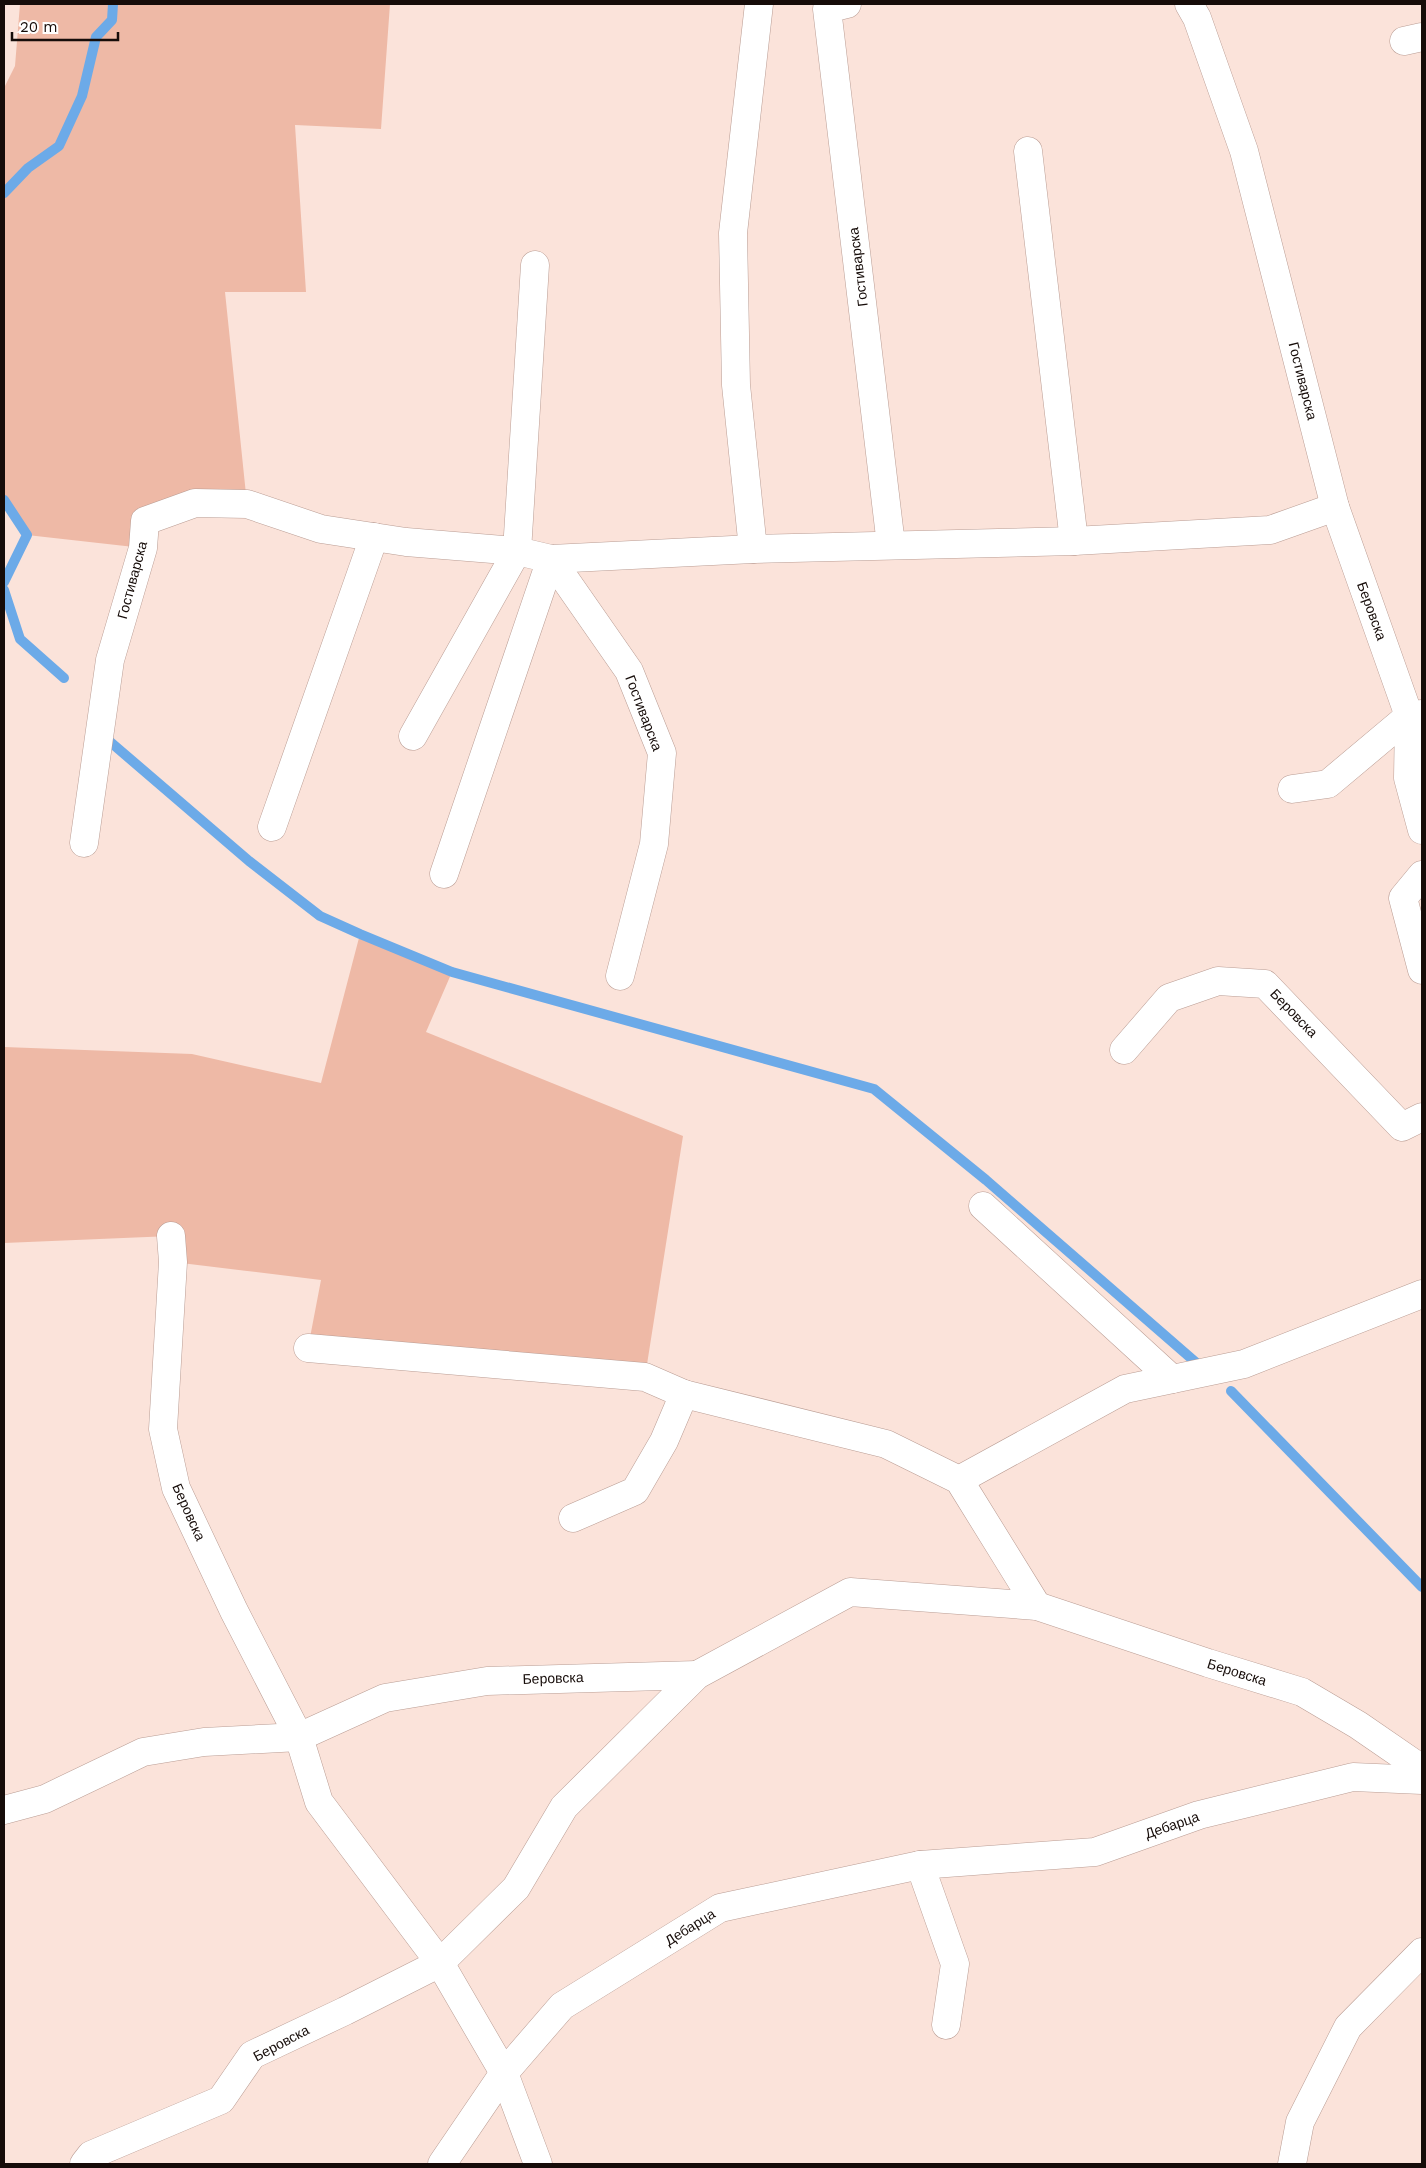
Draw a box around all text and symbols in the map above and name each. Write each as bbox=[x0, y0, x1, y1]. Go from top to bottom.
scale bar bbox=[12, 10, 119, 42]
text: 20 m bbox=[20, 18, 58, 36]
street label: Гостиварска bbox=[845, 226, 871, 308]
street label: Гостиварска bbox=[1286, 340, 1320, 422]
street label: Гостиварска bbox=[114, 539, 150, 621]
street label: Беровска bbox=[1354, 580, 1390, 643]
street label: Гостиварска bbox=[622, 673, 666, 753]
street label: Беровска bbox=[1267, 985, 1321, 1041]
street label: Беровска bbox=[169, 1481, 209, 1543]
street label: Беровска bbox=[1205, 1655, 1269, 1689]
street label: Беровска bbox=[522, 1669, 584, 1687]
street label: Дебарца bbox=[1143, 1808, 1201, 1842]
street label: Дебарца bbox=[662, 1905, 718, 1949]
street label: Беровска bbox=[250, 2022, 312, 2064]

